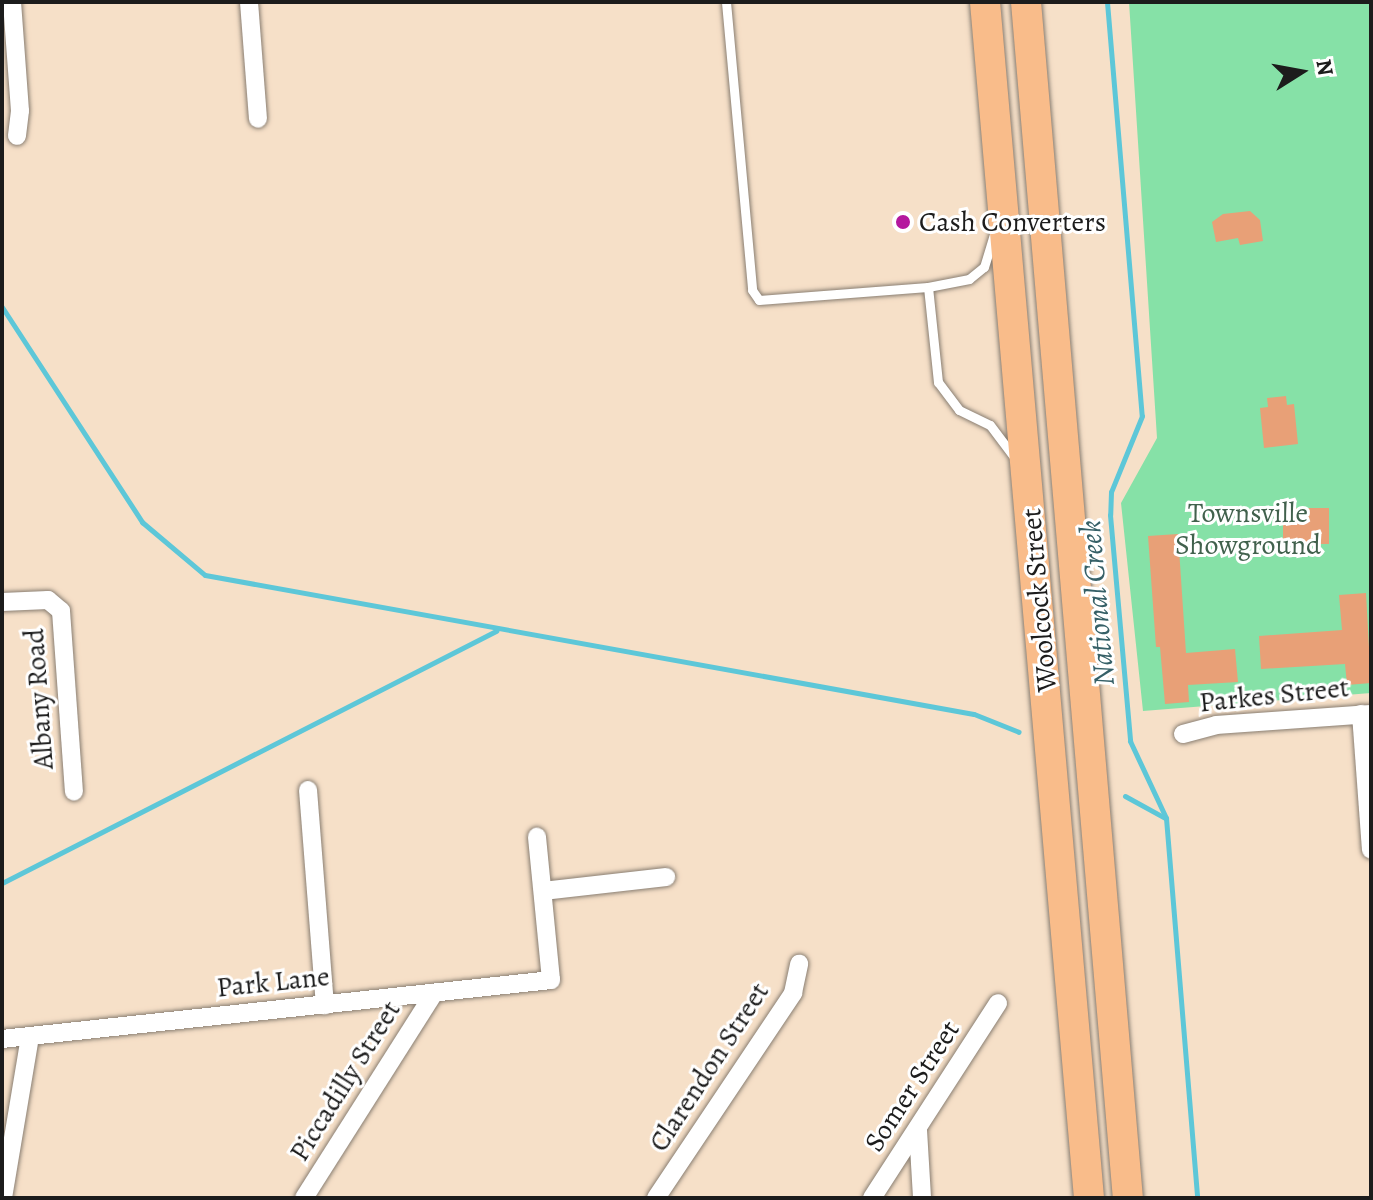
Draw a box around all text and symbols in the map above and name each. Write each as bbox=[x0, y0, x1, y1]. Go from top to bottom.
north arrow bbox=[1261, 32, 1341, 112]
text: N bbox=[1308, 57, 1341, 78]
place label: Cash Converters bbox=[919, 205, 1106, 239]
marker: Cash Converters bbox=[894, 213, 912, 231]
park label: Townsville Showground bbox=[1175, 496, 1321, 562]
street label: Woolcock Street bbox=[1014, 507, 1064, 693]
water label: National Creek bbox=[1072, 519, 1122, 687]
street label: Albany Road bbox=[17, 627, 61, 771]
street label: Parkes Street bbox=[1198, 670, 1350, 720]
street label: Park Lane bbox=[215, 959, 331, 1005]
street label: Clarendon Street bbox=[642, 976, 776, 1158]
street label: Piccadilly Street bbox=[282, 995, 408, 1167]
street label: Somer Street bbox=[857, 1014, 967, 1158]

